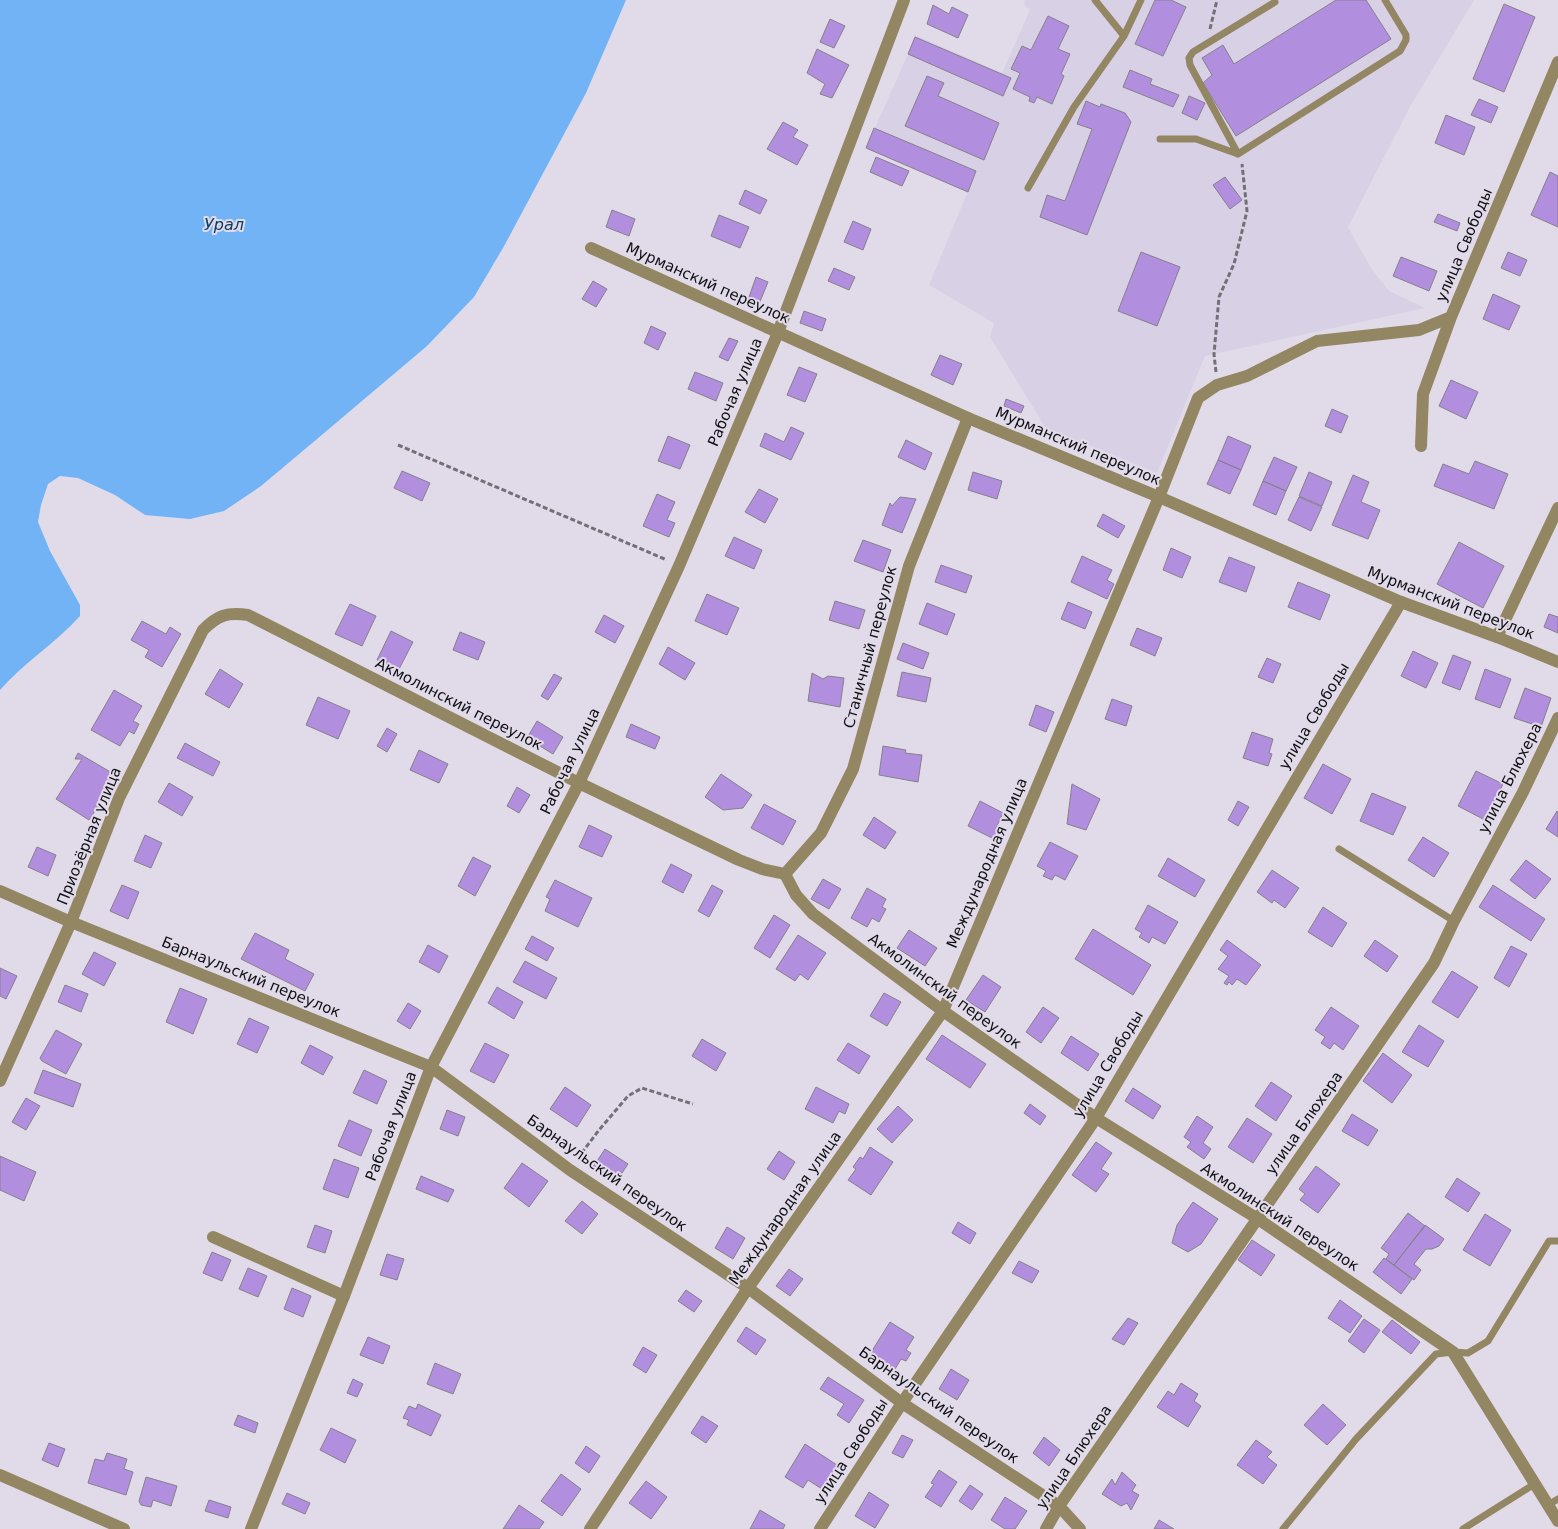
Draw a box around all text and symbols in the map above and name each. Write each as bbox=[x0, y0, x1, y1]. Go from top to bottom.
street label: улица Свободы bbox=[1432, 186, 1496, 304]
water label: Урал bbox=[204, 215, 244, 234]
street label: Мурманский переулок bbox=[623, 239, 793, 327]
street label: Рабочая улица bbox=[704, 335, 766, 449]
street label: Мурманский переулок bbox=[993, 403, 1163, 489]
street label: Мурманский переулок bbox=[1365, 563, 1537, 643]
street label: Станичный переулок bbox=[840, 564, 900, 730]
street label: Акмолинский переулок bbox=[372, 654, 546, 754]
street label: улица Свободы bbox=[1275, 659, 1353, 773]
street label: Рабочая улица bbox=[536, 705, 604, 817]
street label: улица Блюхера bbox=[1474, 720, 1546, 836]
street label: Приозёрная улица bbox=[53, 765, 125, 907]
street label: Международная улица bbox=[943, 775, 1031, 951]
street label: Акмолинский переулок bbox=[865, 929, 1025, 1053]
street label: Барнаульский переулок bbox=[159, 933, 343, 1021]
street label: улица Свободы bbox=[1069, 1007, 1147, 1121]
street label: улица Блюхера bbox=[1262, 1068, 1346, 1178]
street label: Рабочая улица bbox=[362, 1069, 420, 1183]
street label: Барнаульский переулок bbox=[523, 1111, 691, 1235]
street label: Международная улица bbox=[725, 1128, 845, 1288]
street label: Акмолинский переулок bbox=[1198, 1159, 1362, 1275]
street label: Барнаульский переулок bbox=[855, 1343, 1023, 1467]
street label: улица Свободы bbox=[810, 1395, 892, 1507]
street label: улица Блюхера bbox=[1033, 1402, 1115, 1512]

